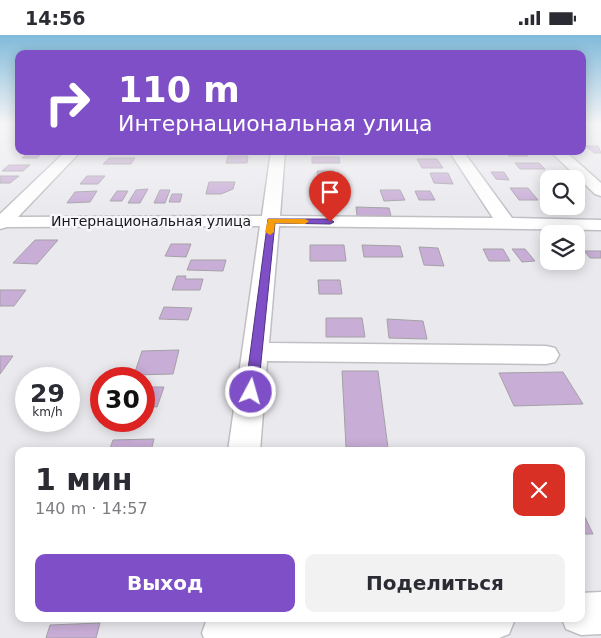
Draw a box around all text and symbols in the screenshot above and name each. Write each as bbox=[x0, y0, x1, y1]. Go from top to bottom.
text: 14:56 bbox=[25, 7, 85, 29]
icon: right bbox=[35, 70, 100, 135]
text: 110 m bbox=[118, 70, 240, 110]
text: Интернациональная улица bbox=[118, 111, 433, 136]
map controls bbox=[540, 170, 585, 270]
button: search bbox=[540, 170, 585, 215]
pin bbox=[309, 171, 351, 222]
icon: arrive bbox=[316, 178, 344, 206]
street label: Интернациональная улица bbox=[51, 213, 251, 229]
button: layers bbox=[540, 225, 585, 270]
position arrow bbox=[224, 365, 276, 417]
speed limit sign: 30 bbox=[90, 367, 155, 432]
text: 29 bbox=[30, 379, 65, 408]
text: km/h bbox=[32, 405, 63, 419]
text: 1 мин bbox=[35, 462, 133, 497]
button: close bbox=[513, 464, 565, 516]
text: 140 m · 14:57 bbox=[35, 499, 148, 518]
button: Выход bbox=[35, 554, 295, 612]
button: Поделиться bbox=[305, 554, 565, 612]

